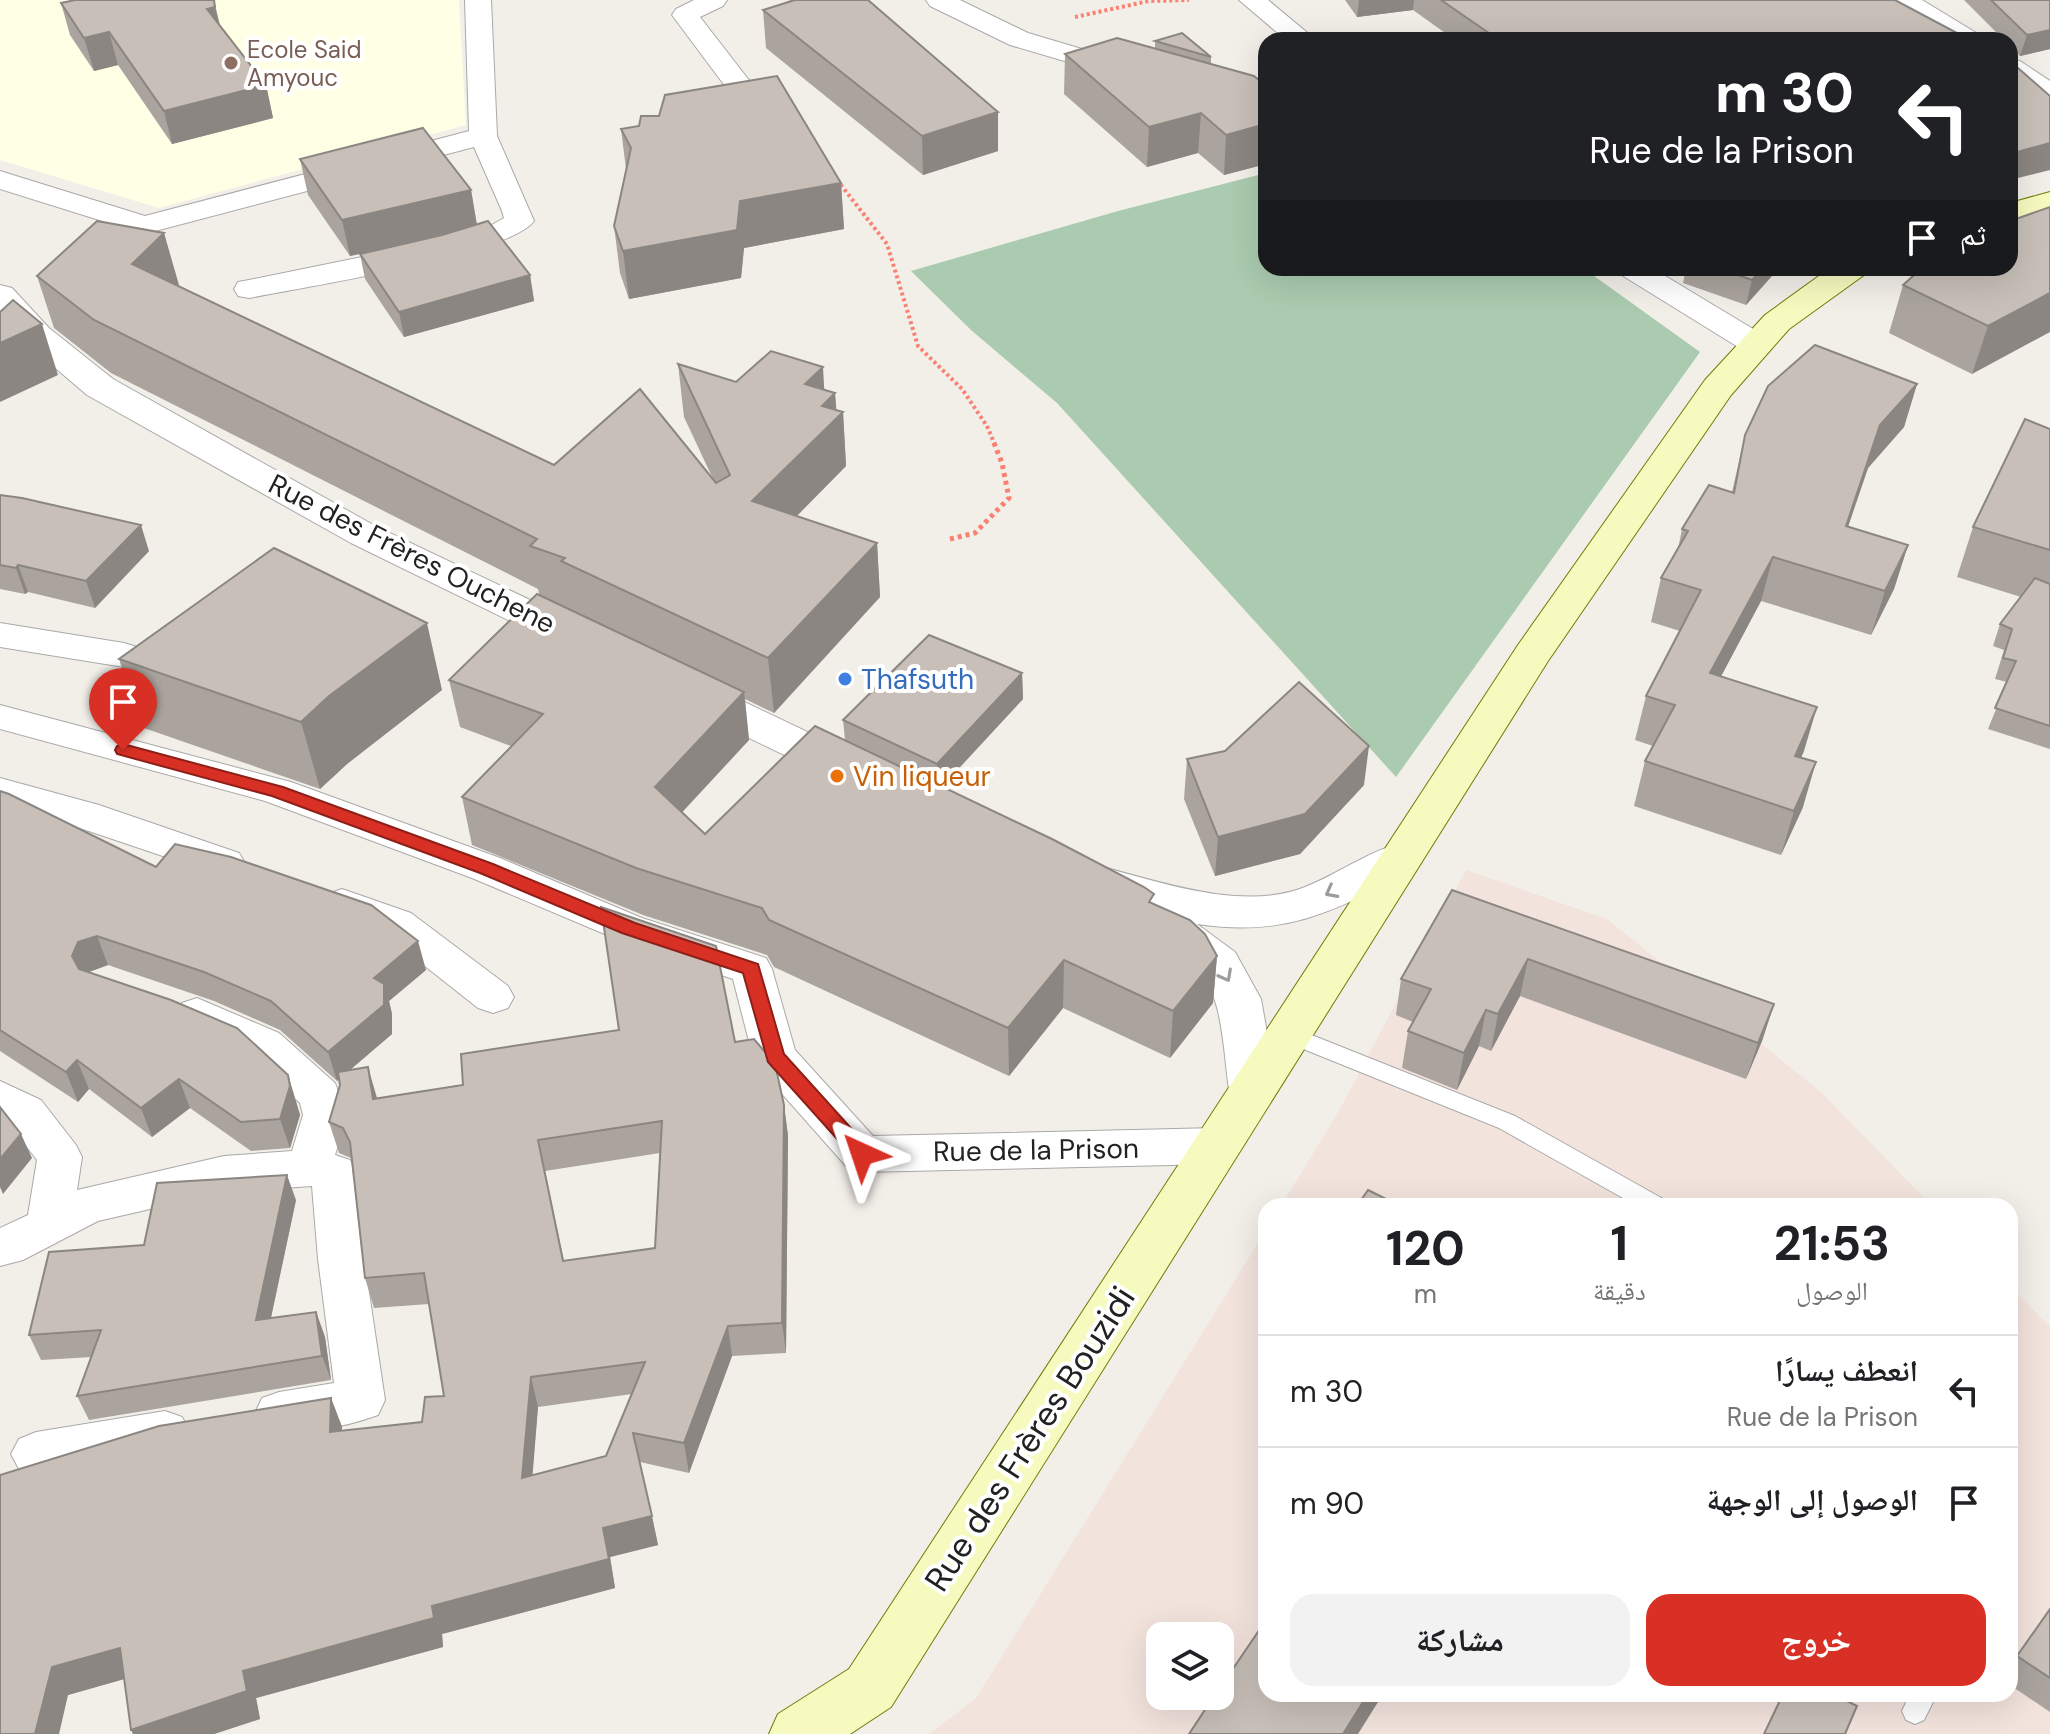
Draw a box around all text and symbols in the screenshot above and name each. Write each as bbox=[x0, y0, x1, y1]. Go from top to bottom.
place label: Ecole Said Amyouc bbox=[247, 34, 362, 93]
marker: Ecole Said Amyouc bbox=[222, 54, 240, 72]
text: 30 m bbox=[1715, 56, 1854, 129]
icon: left bbox=[1882, 64, 1986, 168]
text: Rue de la Prison bbox=[1589, 127, 1854, 174]
text: ثم bbox=[1960, 215, 1986, 254]
icon: arrive bbox=[1900, 216, 1944, 260]
street label: Rue des Frères Ouchene bbox=[263, 466, 561, 642]
place label: Thafsuth bbox=[861, 661, 974, 698]
pin bbox=[89, 668, 157, 750]
marker: Thafsuth bbox=[836, 670, 854, 688]
icon: arrive bbox=[101, 680, 145, 724]
place label: Vin liqueur bbox=[853, 758, 991, 795]
marker: Vin liqueur bbox=[828, 767, 846, 785]
one-way arrow bbox=[1325, 883, 1340, 898]
one-way arrow bbox=[1217, 968, 1232, 983]
position arrow bbox=[820, 1112, 904, 1196]
street label: Rue de la Prison bbox=[933, 1130, 1139, 1170]
text: 1 bbox=[1611, 1212, 1628, 1275]
text: 21:53 bbox=[1774, 1212, 1890, 1275]
text: 120 bbox=[1386, 1217, 1465, 1280]
text: دقيقة bbox=[1593, 1274, 1646, 1308]
text: الوصول bbox=[1796, 1274, 1868, 1308]
text: m bbox=[1414, 1277, 1437, 1311]
street label: Rue des Frères Bouzidi bbox=[914, 1278, 1146, 1600]
text: انعطف يسارًا bbox=[1775, 1351, 1918, 1390]
icon: left bbox=[1942, 1369, 1986, 1413]
text: 30 m bbox=[1290, 1372, 1363, 1411]
text: Rue de la Prison bbox=[1727, 1400, 1918, 1434]
text: الوصول إلى الوجهة bbox=[1707, 1480, 1918, 1519]
icon: arrive bbox=[1942, 1481, 1986, 1525]
text: 90 m bbox=[1290, 1484, 1364, 1523]
button: مشاركة bbox=[1290, 1594, 1630, 1686]
button: خروج bbox=[1646, 1594, 1986, 1686]
map controls bbox=[1146, 1622, 1234, 1710]
button: layers bbox=[1146, 1622, 1234, 1710]

